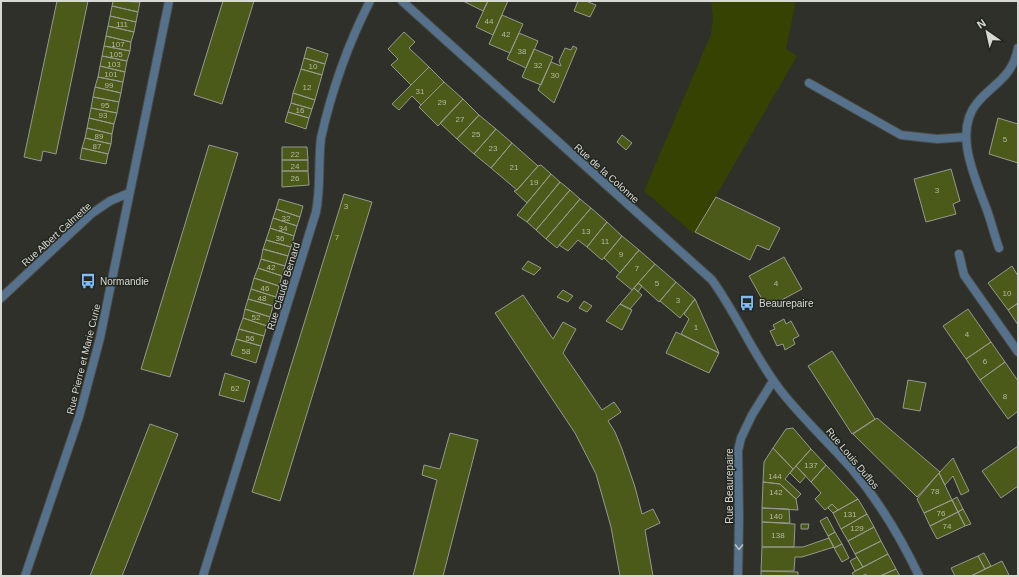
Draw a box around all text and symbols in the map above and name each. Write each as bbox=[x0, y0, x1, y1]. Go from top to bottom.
north arrow bbox=[967, 12, 1007, 52]
text: N bbox=[975, 16, 988, 31]
house number: 44 bbox=[485, 17, 494, 26]
house number: 111 bbox=[116, 20, 129, 29]
house number: 42 bbox=[502, 30, 511, 39]
house number: 107 bbox=[111, 40, 125, 49]
house number: 38 bbox=[518, 47, 527, 56]
house number: 105 bbox=[109, 50, 123, 59]
house number: 103 bbox=[107, 60, 121, 69]
house number: 32 bbox=[534, 61, 543, 70]
house number: 10 bbox=[309, 62, 318, 71]
house number: 101 bbox=[104, 70, 118, 79]
house number: 30 bbox=[551, 71, 560, 80]
house number: 99 bbox=[105, 81, 114, 90]
house number: 12 bbox=[303, 83, 312, 92]
house number: 31 bbox=[416, 87, 425, 96]
house number: 29 bbox=[438, 98, 447, 107]
house number: 95 bbox=[101, 101, 110, 110]
house number: 16 bbox=[296, 106, 305, 115]
house number: 93 bbox=[99, 111, 108, 120]
house number: 27 bbox=[456, 115, 465, 124]
house number: 25 bbox=[472, 130, 481, 139]
house number: 89 bbox=[95, 132, 104, 141]
house number: 5 bbox=[1003, 135, 1008, 144]
house number: 87 bbox=[93, 142, 102, 151]
street label: Rue de la Colonne bbox=[572, 142, 641, 205]
house number: 23 bbox=[489, 144, 498, 153]
house number: 22 bbox=[291, 150, 300, 159]
house number: 24 bbox=[291, 162, 300, 171]
house number: 21 bbox=[510, 163, 519, 172]
house number: 26 bbox=[291, 174, 300, 183]
house number: 19 bbox=[530, 178, 539, 187]
house number: 3 bbox=[935, 186, 940, 195]
street label: Rue Albert Calmette bbox=[19, 200, 94, 268]
house number: 3 bbox=[344, 202, 349, 211]
house number: 32 bbox=[282, 214, 291, 223]
house number: 34 bbox=[279, 224, 288, 233]
house number: 13 bbox=[582, 227, 591, 236]
house number: 7 bbox=[335, 233, 340, 242]
house number: 36 bbox=[276, 234, 285, 243]
house number: 11 bbox=[601, 237, 610, 246]
street label: Rue Claude Bernard bbox=[265, 241, 302, 331]
house number: 9 bbox=[619, 250, 624, 259]
house number: 42 bbox=[267, 263, 276, 272]
house number: 7 bbox=[635, 264, 640, 273]
bus stop icon: Normandie bbox=[79, 272, 97, 290]
place label: Normandie bbox=[100, 276, 149, 287]
house number: 5 bbox=[655, 279, 660, 288]
house number: 4 bbox=[774, 279, 779, 288]
house number: 46 bbox=[261, 284, 270, 293]
house number: 10 bbox=[1003, 289, 1012, 298]
house number: 48 bbox=[258, 294, 267, 303]
bus stop icon: Beaurepaire bbox=[738, 294, 756, 312]
house number: 3 bbox=[676, 296, 681, 305]
place label: Beaurepaire bbox=[759, 298, 814, 309]
street label: Rue Pierre et Marie Curie bbox=[64, 302, 103, 415]
house number: 52 bbox=[252, 313, 261, 322]
house number: 1 bbox=[694, 323, 699, 332]
house number: 4 bbox=[965, 330, 970, 339]
house number: 56 bbox=[246, 334, 255, 343]
house number: 58 bbox=[242, 347, 251, 356]
house number: 6 bbox=[983, 357, 988, 366]
house number: 62 bbox=[231, 384, 240, 393]
house number: 8 bbox=[1003, 392, 1008, 401]
street label: Rue Louis Duflos bbox=[824, 426, 881, 491]
street label: Rue Beaurepaire bbox=[724, 448, 735, 524]
house number: 137 bbox=[804, 461, 818, 470]
house number: 144 bbox=[768, 472, 782, 481]
house number: 78 bbox=[931, 487, 940, 496]
house number: 142 bbox=[769, 488, 783, 497]
house number: 76 bbox=[937, 509, 946, 518]
house number: 131 bbox=[843, 510, 857, 519]
house number: 140 bbox=[769, 512, 783, 521]
house number: 74 bbox=[943, 522, 952, 531]
house number: 129 bbox=[850, 524, 864, 533]
house number: 138 bbox=[771, 531, 785, 540]
one-way arrow bbox=[735, 544, 743, 550]

